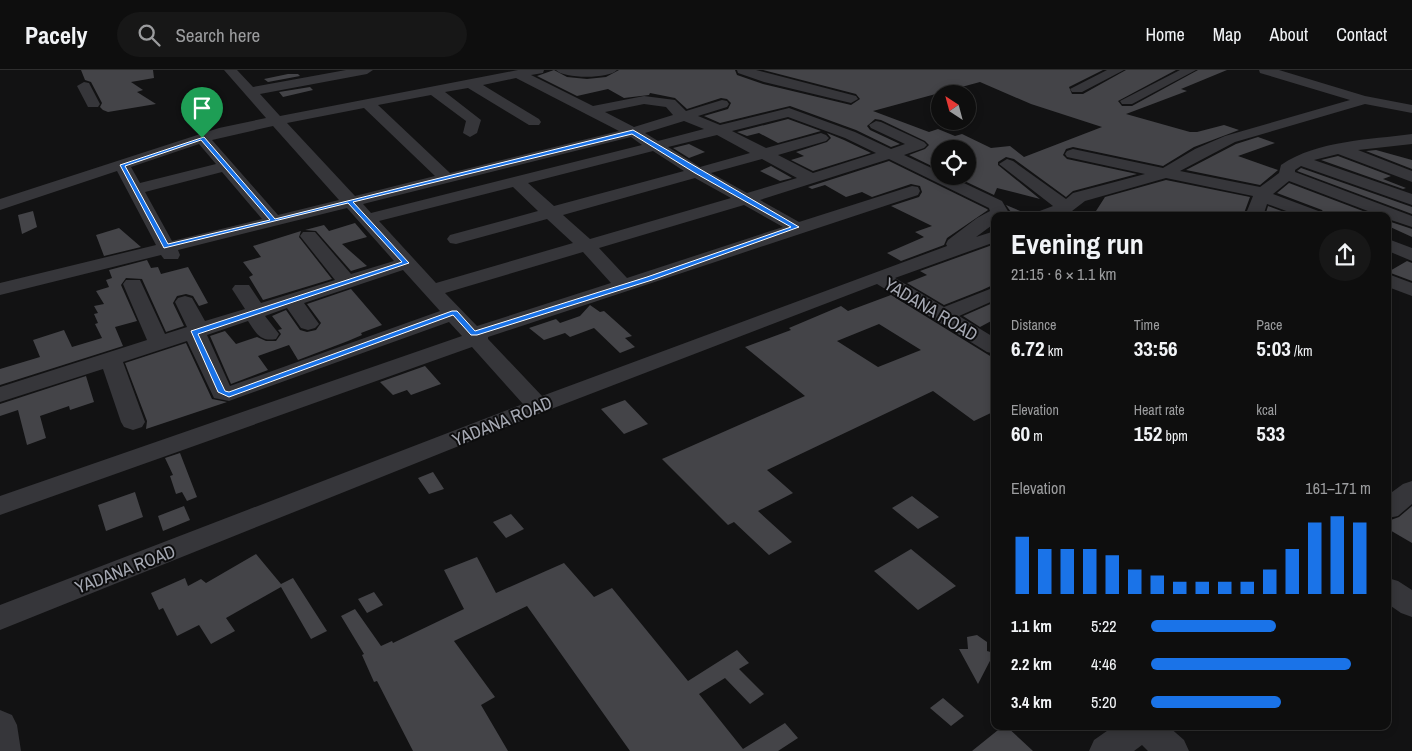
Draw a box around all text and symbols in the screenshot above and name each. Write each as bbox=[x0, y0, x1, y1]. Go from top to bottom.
search box bbox=[117, 12, 467, 57]
text: Pacely bbox=[25, 19, 87, 51]
icon: search bbox=[135, 21, 163, 49]
text: Search here bbox=[175, 22, 260, 48]
text: Home bbox=[1145, 22, 1185, 47]
text: Map bbox=[1213, 22, 1242, 47]
text: About bbox=[1270, 22, 1308, 47]
text: Contact bbox=[1336, 22, 1387, 47]
north arrow bbox=[931, 85, 976, 130]
map controls bbox=[931, 85, 976, 185]
pin bbox=[181, 87, 223, 138]
icon: arrive bbox=[188, 94, 216, 122]
button: locate bbox=[931, 140, 976, 185]
text: Evening run bbox=[1011, 225, 1144, 263]
button: share bbox=[1319, 229, 1371, 281]
text: 21:15 · 6 × 1.1 km bbox=[1011, 263, 1116, 285]
street label: YADANA ROAD bbox=[879, 271, 983, 347]
text: Distance bbox=[1011, 316, 1056, 334]
text: Time bbox=[1134, 316, 1160, 334]
text: Pace bbox=[1256, 316, 1283, 334]
text: 6.72 bbox=[1011, 334, 1045, 363]
text: 33:56 bbox=[1134, 334, 1178, 363]
text: 5:03 bbox=[1256, 334, 1291, 363]
text: km bbox=[1045, 342, 1063, 360]
text: /km bbox=[1291, 342, 1312, 360]
street label: YADANA ROAD bbox=[448, 390, 556, 452]
text: Elevation bbox=[1011, 401, 1059, 419]
text: Heart rate bbox=[1134, 401, 1185, 419]
text: kcal bbox=[1256, 401, 1277, 419]
text: 60 bbox=[1011, 419, 1030, 448]
text: 152 bbox=[1134, 419, 1162, 448]
text: 533 bbox=[1256, 419, 1285, 448]
text: m bbox=[1030, 427, 1043, 445]
text: bpm bbox=[1162, 427, 1188, 445]
text: Elevation bbox=[1011, 477, 1066, 499]
text: 161–171 m bbox=[1305, 477, 1371, 499]
street label: YADANA ROAD bbox=[71, 538, 179, 600]
text: 1.1 km bbox=[1011, 615, 1052, 637]
text: 5:22 bbox=[1091, 615, 1117, 637]
text: 2.2 km bbox=[1011, 653, 1052, 675]
text: 4:46 bbox=[1091, 653, 1117, 675]
text: 3.4 km bbox=[1011, 691, 1052, 713]
text: 5:20 bbox=[1091, 691, 1117, 713]

